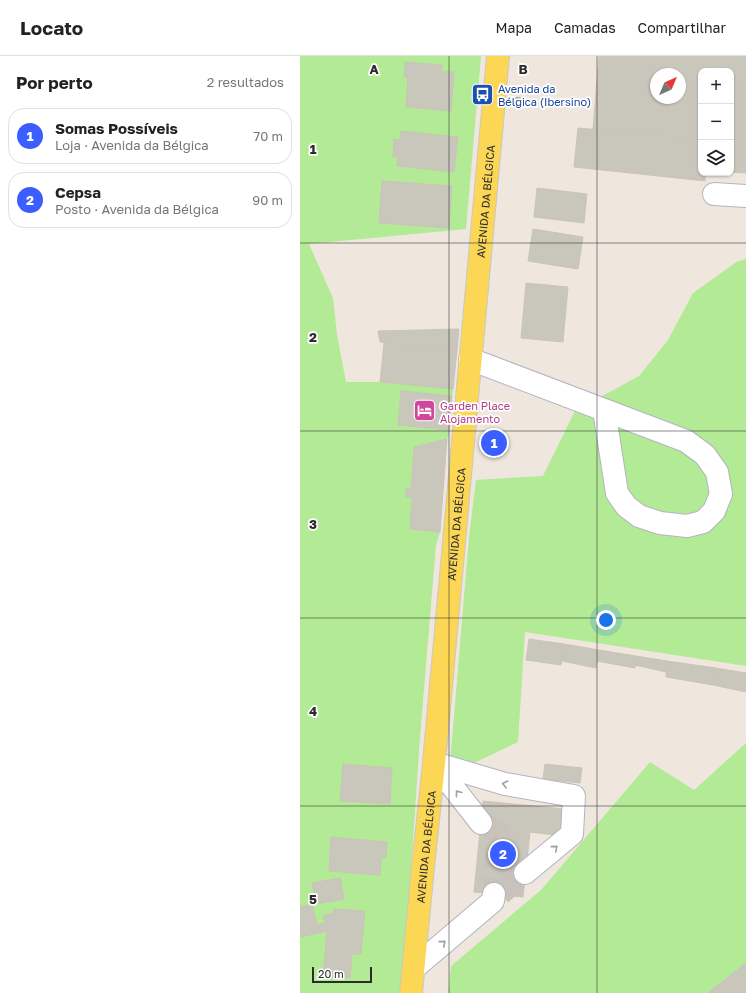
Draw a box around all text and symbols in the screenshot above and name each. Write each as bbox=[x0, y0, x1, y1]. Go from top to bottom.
text: Locato bbox=[20, 16, 83, 39]
text: Mapa bbox=[495, 19, 532, 36]
text: Camadas bbox=[554, 19, 616, 36]
text: Compartilhar bbox=[638, 19, 726, 36]
text: A bbox=[369, 61, 379, 77]
text: B bbox=[518, 61, 528, 77]
north arrow bbox=[650, 68, 686, 104]
map controls bbox=[698, 68, 734, 176]
button: + bbox=[698, 68, 734, 104]
text: Por perto bbox=[16, 72, 93, 93]
text: 2 resultados bbox=[207, 74, 284, 90]
bus stop icon: Avenida da Bélgica (Ibersino) bbox=[469, 81, 495, 107]
place label: Avenida da Bélgica (Ibersino) bbox=[498, 82, 591, 108]
button: − bbox=[698, 104, 734, 140]
text: Somas Possíveis bbox=[55, 119, 178, 137]
text: 1 bbox=[27, 128, 33, 144]
text: 70 m bbox=[253, 128, 283, 144]
text: Loja · Avenida da Bélgica bbox=[55, 137, 209, 153]
button: layers bbox=[698, 140, 734, 176]
text: 1 bbox=[310, 141, 317, 157]
street label: AVENIDA DA BÉLGICA bbox=[473, 144, 496, 258]
text: Cepsa bbox=[55, 183, 101, 201]
text: 2 bbox=[26, 192, 34, 208]
text: 90 m bbox=[252, 192, 283, 208]
text: Posto · Avenida da Bélgica bbox=[55, 201, 219, 217]
text: 2 bbox=[309, 329, 317, 345]
hotel icon: Garden Place Alojamento bbox=[412, 398, 438, 424]
place label: Garden Place Alojamento bbox=[440, 399, 510, 425]
pin: 1 bbox=[481, 428, 507, 458]
street label: AVENIDA DA BÉLGICA bbox=[444, 466, 467, 581]
text: 3 bbox=[309, 516, 317, 532]
your location bbox=[596, 610, 616, 630]
text: 4 bbox=[309, 703, 317, 719]
one-way arrow bbox=[502, 780, 509, 789]
street label: AVENIDA DA BÉLGICA bbox=[413, 789, 438, 904]
one-way arrow bbox=[455, 790, 462, 797]
pin: 2 bbox=[490, 839, 516, 869]
one-way arrow bbox=[550, 846, 558, 853]
text: 5 bbox=[309, 891, 317, 907]
one-way arrow bbox=[439, 941, 446, 948]
scale bar bbox=[312, 965, 372, 984]
text: 20 m bbox=[318, 967, 344, 980]

